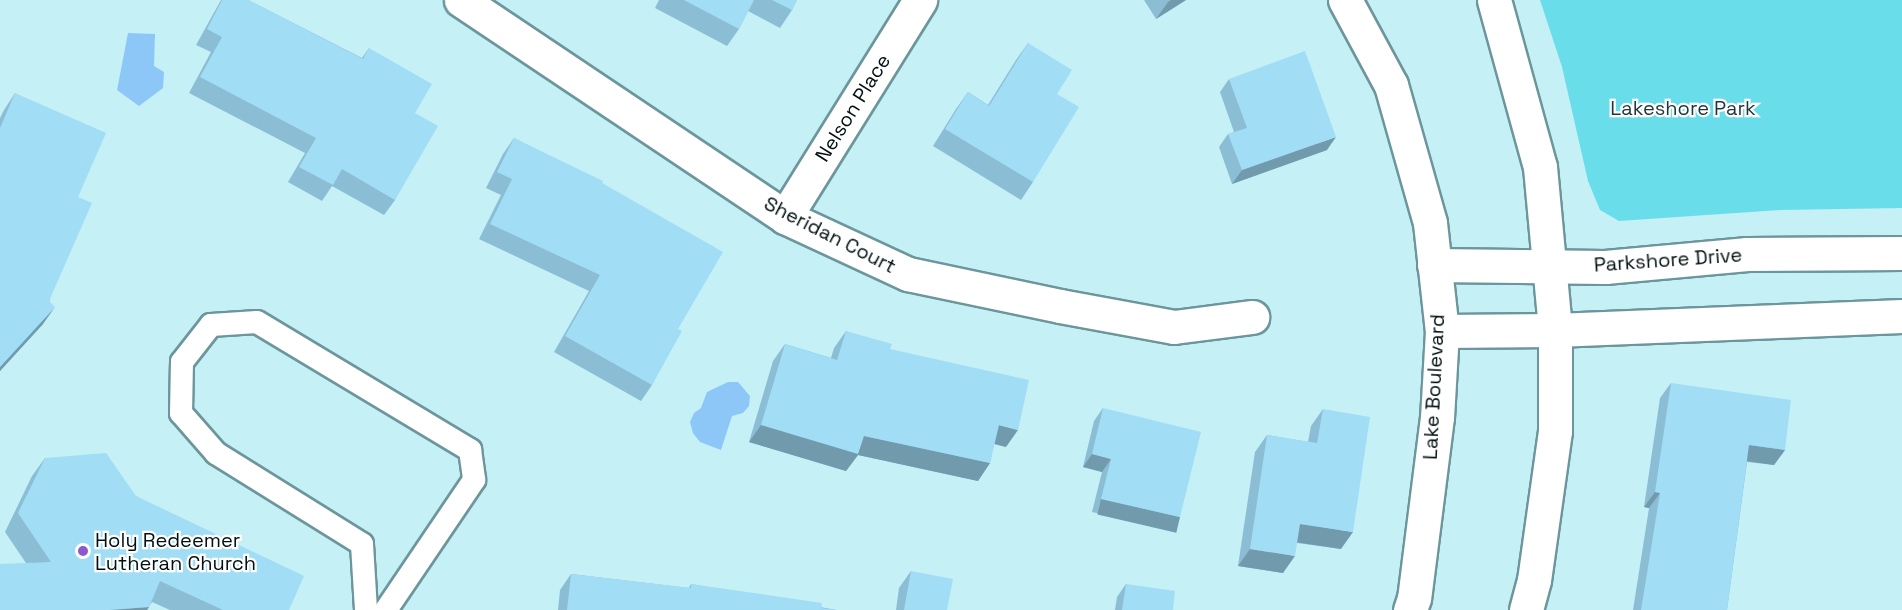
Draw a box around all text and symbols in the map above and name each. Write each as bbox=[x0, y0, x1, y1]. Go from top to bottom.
street label: Nelson Place bbox=[810, 50, 896, 166]
park label: Lakeshore Park bbox=[1610, 96, 1756, 120]
street label: Sheridan Court bbox=[760, 191, 900, 279]
street label: Parkshore Drive bbox=[1593, 243, 1743, 277]
street label: Lake Boulevard bbox=[1418, 314, 1450, 460]
place label: Holy Redeemer Lutheran Church bbox=[95, 528, 256, 575]
marker: Holy Redeemer Lutheran Church bbox=[76, 544, 90, 558]

